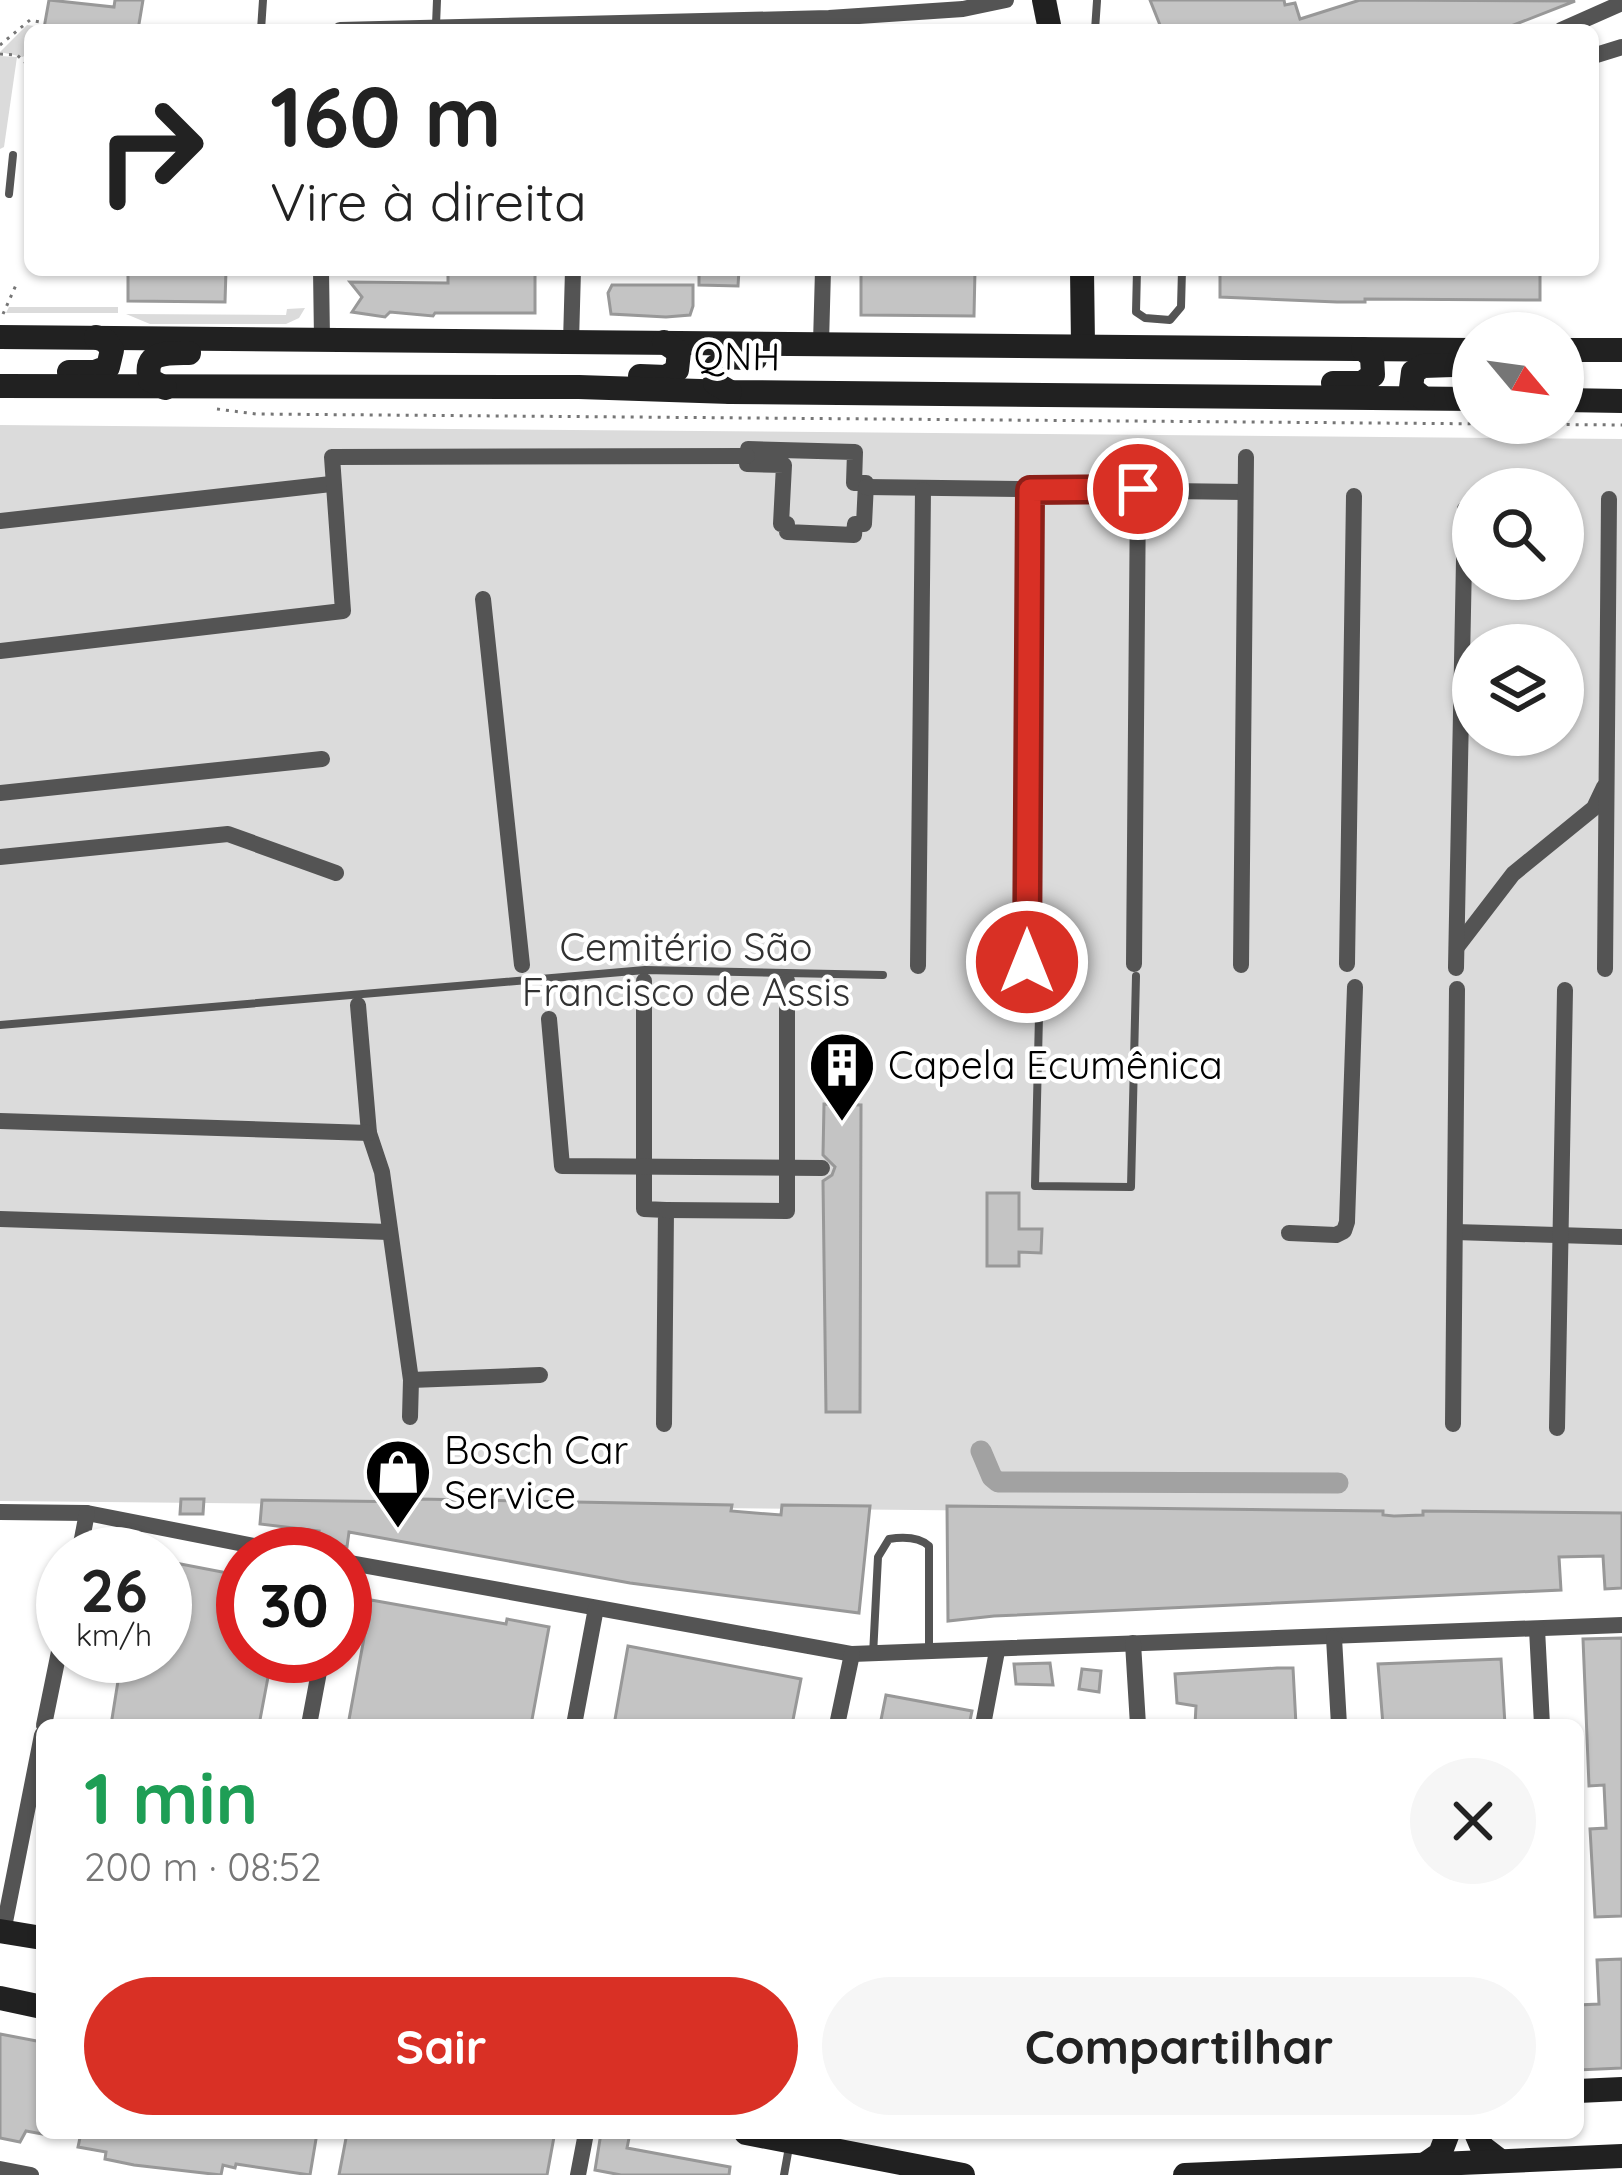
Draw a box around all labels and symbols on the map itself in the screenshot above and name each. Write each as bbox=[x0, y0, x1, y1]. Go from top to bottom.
north arrow bbox=[1452, 312, 1584, 444]
street label: QNH bbox=[693, 330, 781, 381]
pin bbox=[1087, 438, 1189, 540]
position arrow bbox=[964, 899, 1090, 1025]
park label: Cemitério São Francisco de Assis bbox=[522, 922, 850, 1016]
building icon: Capela Ecumênica bbox=[807, 1030, 877, 1124]
place label: Capela Ecumênica bbox=[888, 1040, 1223, 1089]
place label: Bosch Car Service bbox=[444, 1425, 628, 1519]
shop icon: Bosch Car Service bbox=[363, 1437, 433, 1531]
speed limit sign: 30 bbox=[216, 1527, 372, 1683]

